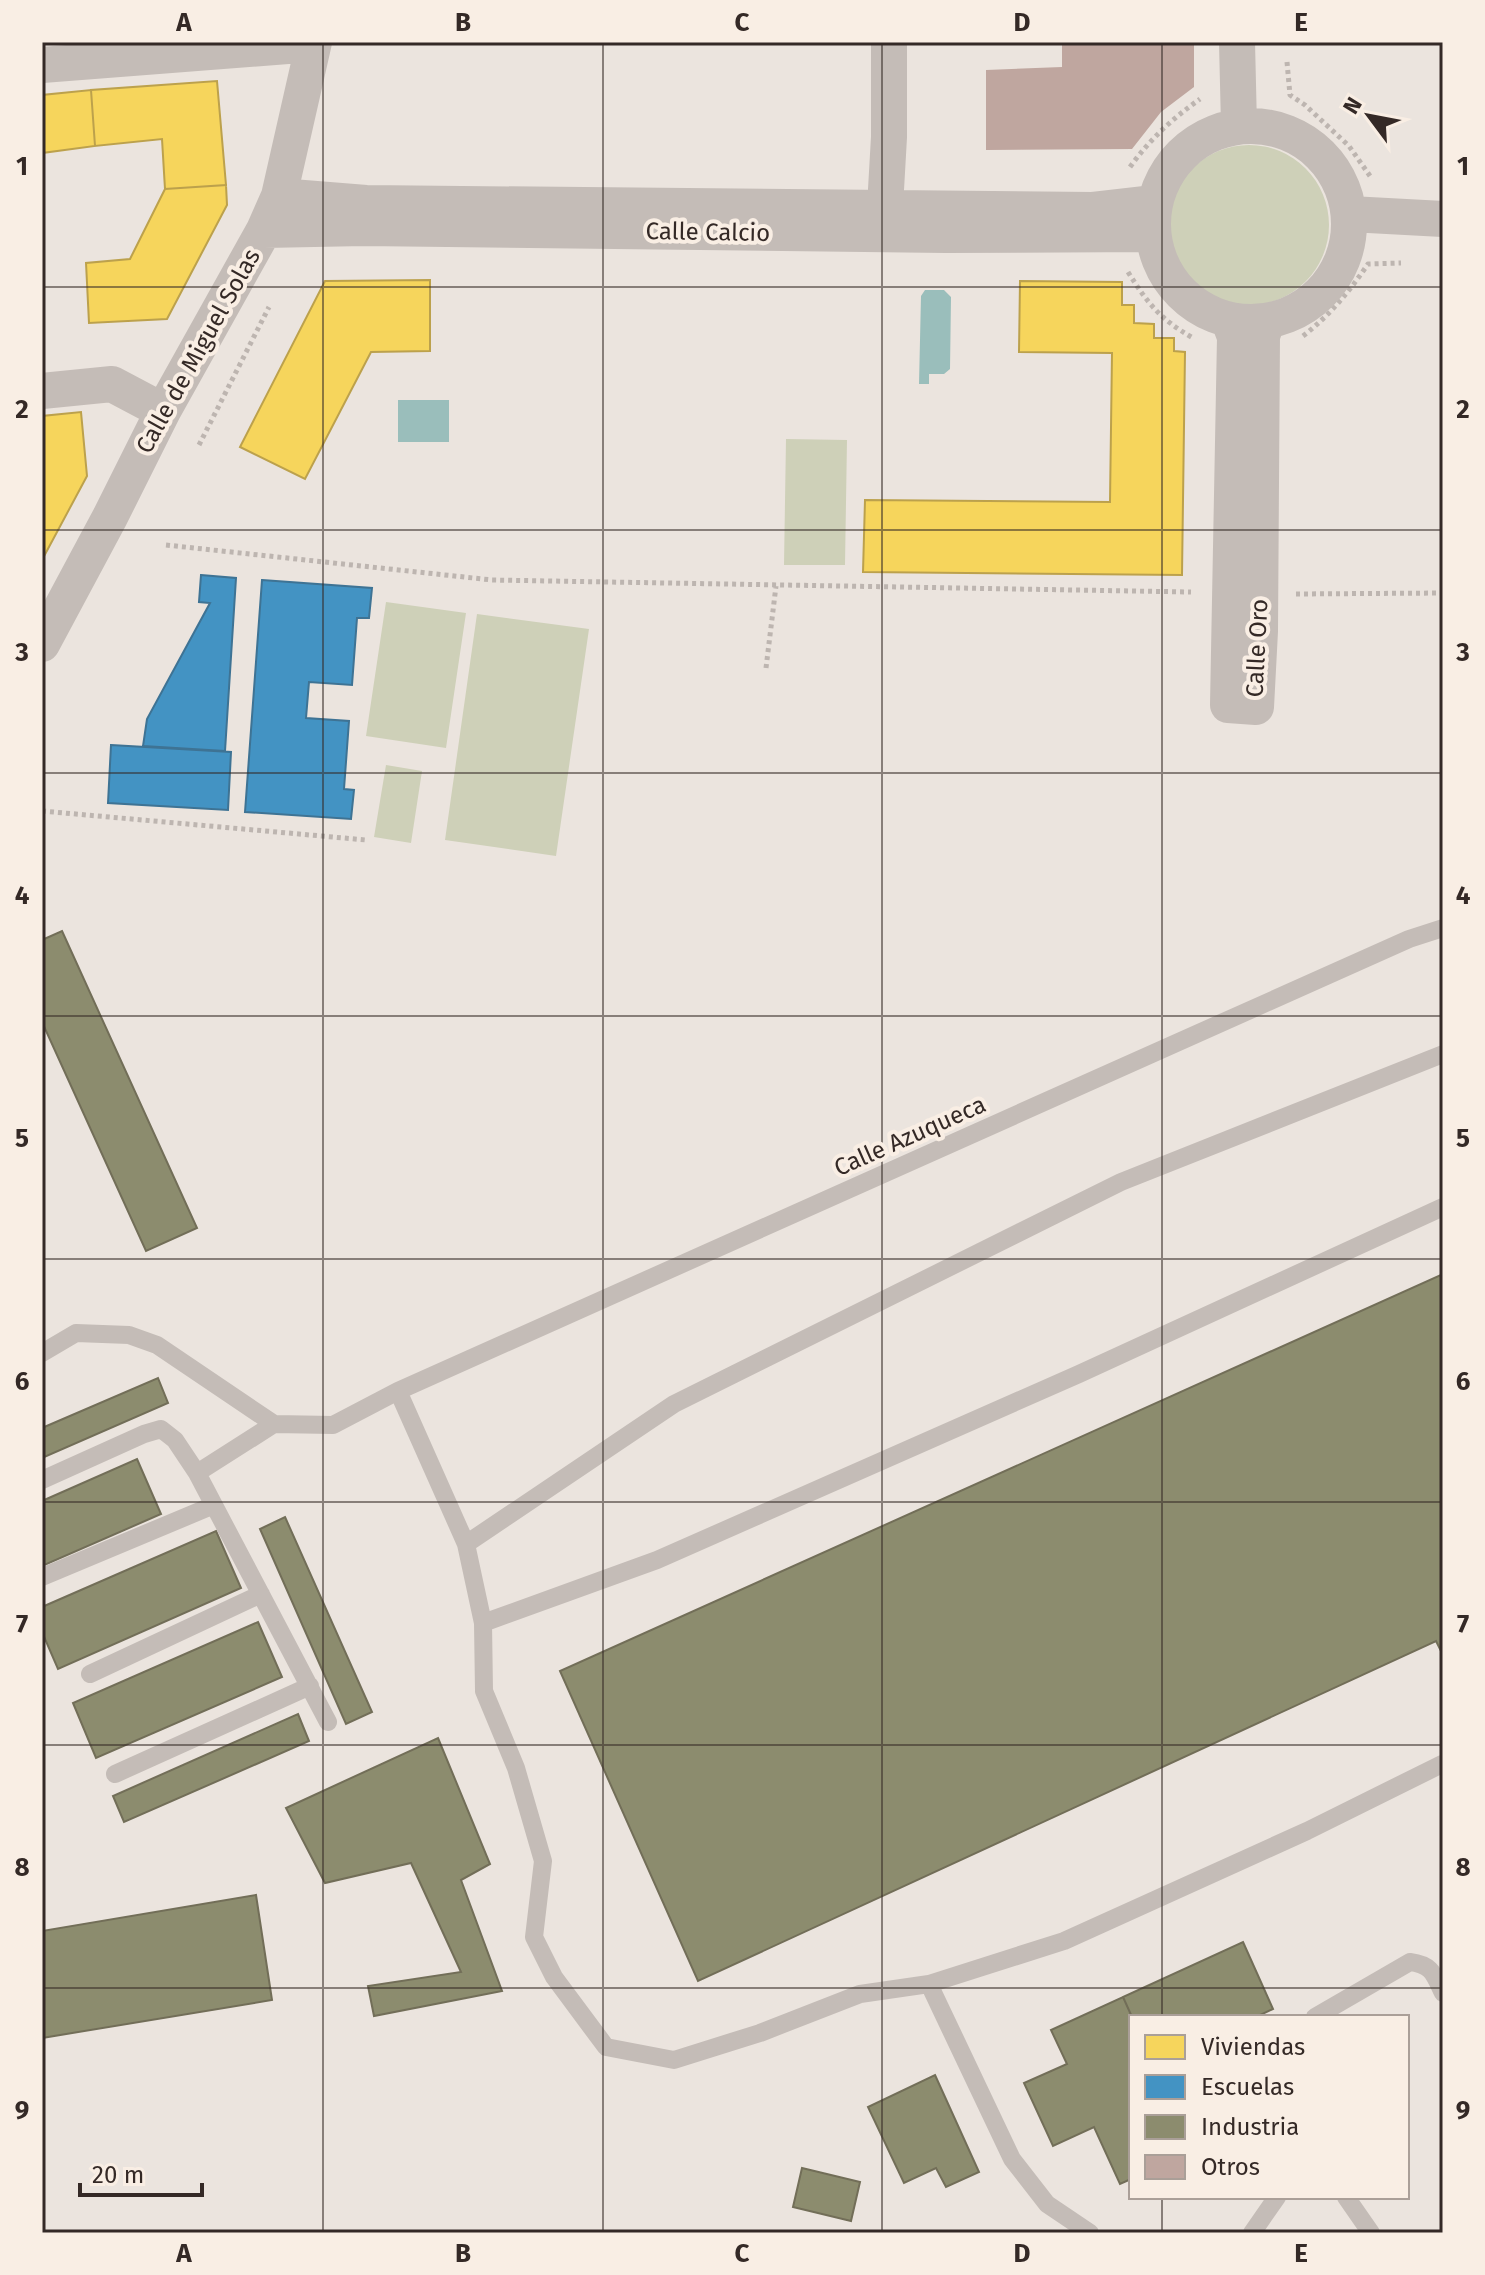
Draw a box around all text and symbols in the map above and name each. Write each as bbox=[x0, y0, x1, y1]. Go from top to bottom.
text: A bbox=[175, 7, 192, 38]
text: B bbox=[455, 7, 471, 38]
text: C bbox=[735, 7, 750, 38]
text: D bbox=[1014, 7, 1031, 38]
text: E bbox=[1294, 7, 1308, 38]
north arrow bbox=[1329, 76, 1409, 156]
text: N bbox=[1337, 92, 1368, 119]
text: 1 bbox=[16, 151, 28, 182]
text: 1 bbox=[1457, 151, 1469, 182]
street label: Calle Calcio bbox=[645, 217, 771, 247]
street label: Calle de Miguel Solas bbox=[130, 244, 266, 458]
text: 2 bbox=[15, 394, 29, 425]
text: 2 bbox=[1456, 394, 1470, 425]
street label: Calle Oro bbox=[1240, 598, 1274, 698]
text: 3 bbox=[14, 637, 29, 668]
text: 3 bbox=[1455, 637, 1470, 668]
text: 4 bbox=[15, 880, 30, 911]
text: 4 bbox=[1456, 880, 1471, 911]
street label: Calle Azuqueca bbox=[830, 1090, 990, 1182]
text: 5 bbox=[15, 1123, 29, 1154]
text: 5 bbox=[1456, 1123, 1470, 1154]
text: 6 bbox=[15, 1366, 30, 1397]
text: 6 bbox=[1456, 1366, 1471, 1397]
text: 7 bbox=[16, 1609, 28, 1640]
text: 7 bbox=[1457, 1609, 1469, 1640]
text: 8 bbox=[14, 1852, 30, 1883]
text: 8 bbox=[1455, 1852, 1471, 1883]
legend bbox=[1129, 2015, 1409, 2199]
text: Viviendas bbox=[1201, 2033, 1305, 2061]
text: Escuelas bbox=[1201, 2073, 1294, 2101]
text: 9 bbox=[15, 2095, 29, 2126]
text: 9 bbox=[1456, 2095, 1470, 2126]
text: Industria bbox=[1201, 2113, 1299, 2141]
scale bar bbox=[80, 2147, 202, 2197]
text: Otros bbox=[1201, 2153, 1260, 2181]
text: 20 m bbox=[92, 2161, 144, 2189]
text: A bbox=[175, 2238, 192, 2269]
text: B bbox=[455, 2238, 471, 2269]
text: C bbox=[735, 2238, 750, 2269]
text: D bbox=[1014, 2238, 1031, 2269]
text: E bbox=[1294, 2238, 1308, 2269]

